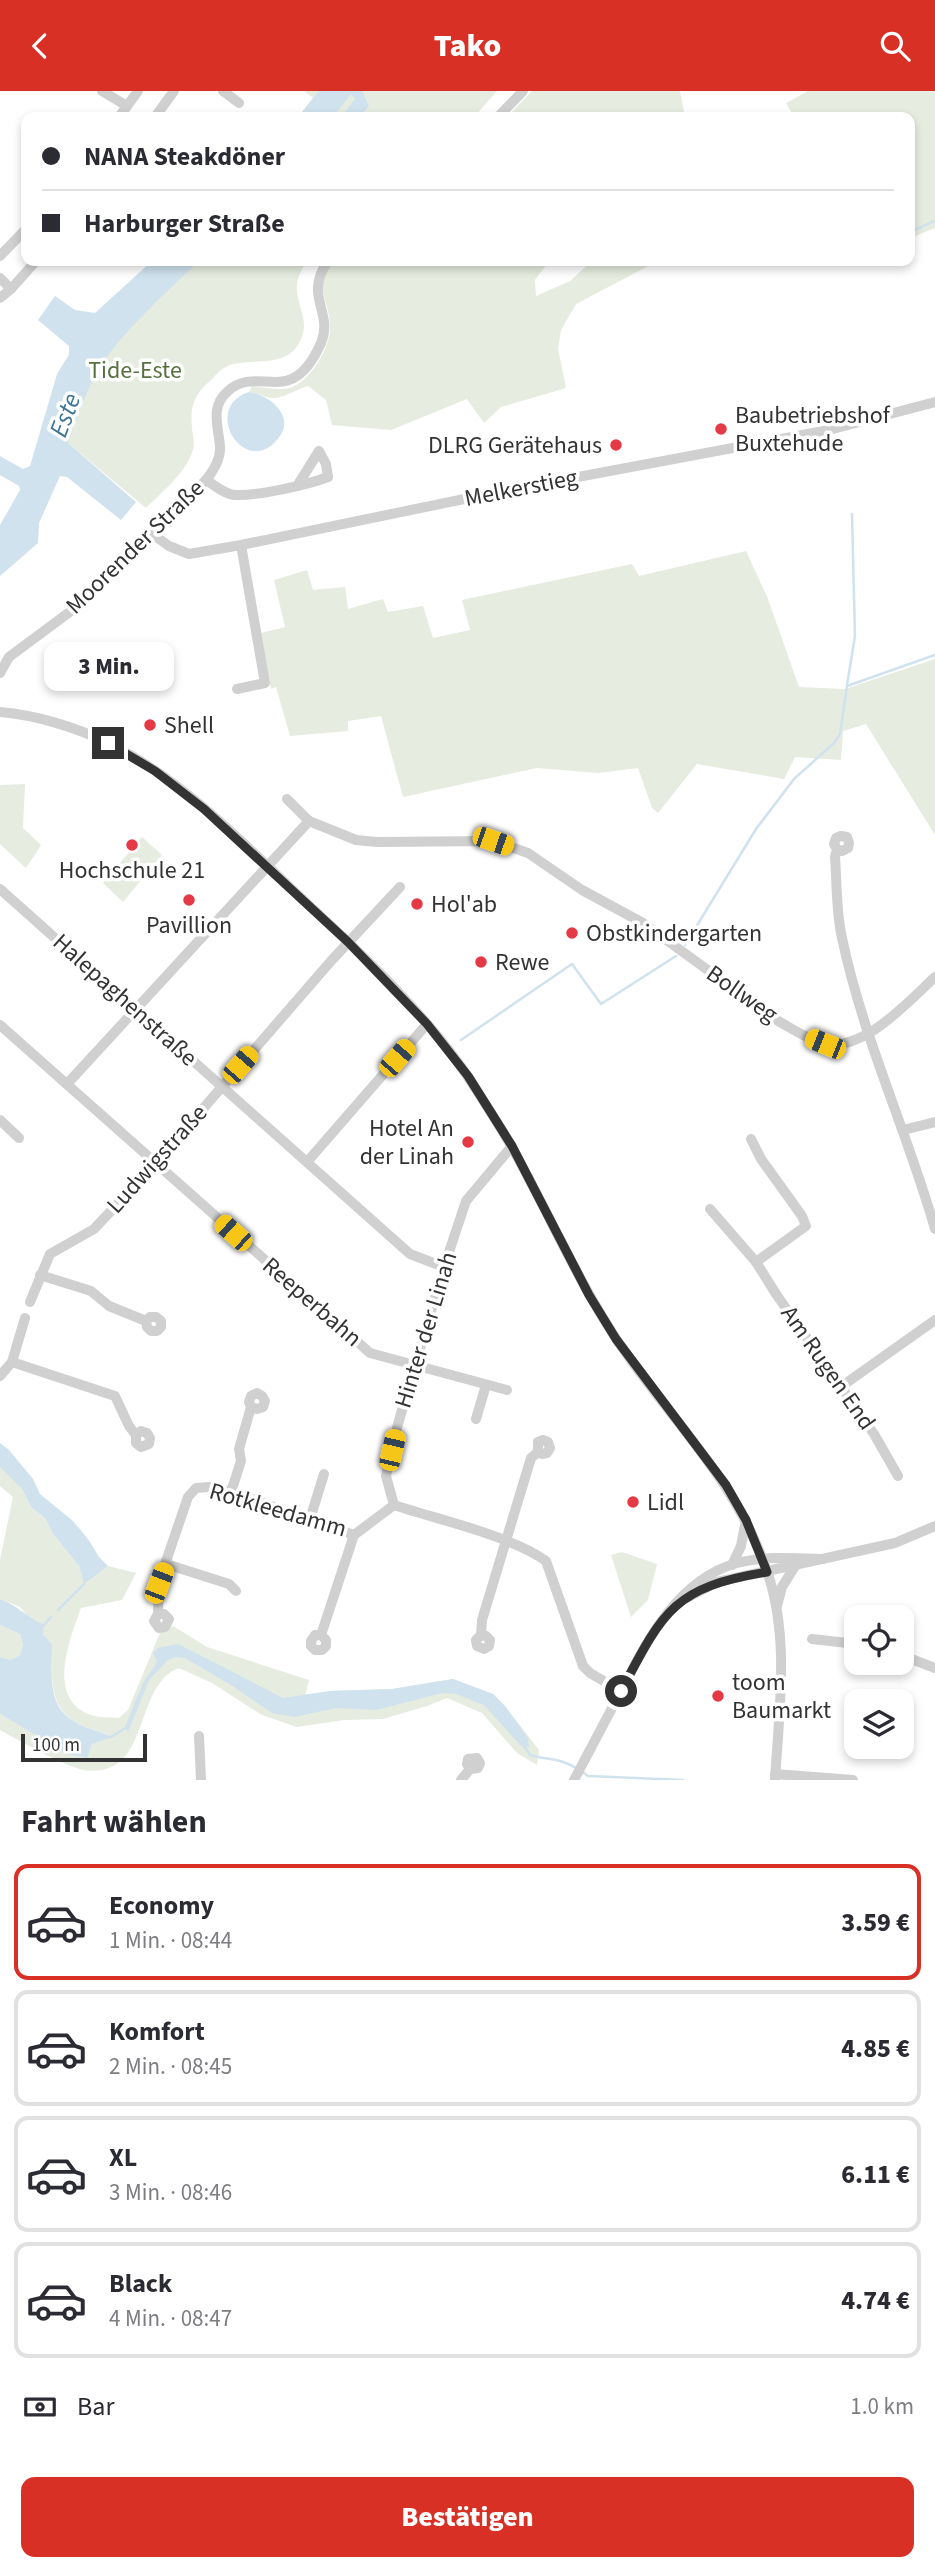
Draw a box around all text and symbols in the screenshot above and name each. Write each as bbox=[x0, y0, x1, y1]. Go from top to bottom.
text: Tako bbox=[434, 23, 501, 69]
icon: back bbox=[21, 27, 59, 65]
icon: search bbox=[876, 27, 914, 65]
text: NANA Steakdöner bbox=[84, 138, 285, 175]
text: Harburger Straße bbox=[84, 205, 285, 242]
park label: Tide-Este bbox=[88, 353, 182, 388]
water label: Este bbox=[40, 388, 90, 442]
place label: Baubetriebshof Buxtehude bbox=[735, 398, 891, 461]
marker: Baubetriebshof Buxtehude bbox=[713, 421, 729, 437]
place label: DLRG Gerätehaus bbox=[428, 428, 602, 463]
marker: DLRG Gerätehaus bbox=[608, 437, 624, 453]
street label: Melkerstieg bbox=[462, 460, 580, 516]
street label: Moorender Straße bbox=[58, 472, 212, 622]
callout: 3 Min. bbox=[43, 641, 173, 691]
text: 3 Min. bbox=[78, 650, 140, 683]
place label: Shell bbox=[164, 708, 214, 743]
marker: Shell bbox=[142, 717, 158, 733]
route end bbox=[92, 727, 124, 759]
car bbox=[470, 824, 517, 858]
marker: Hochschule 21 bbox=[124, 837, 140, 853]
place label: Hochschule 21 bbox=[59, 853, 205, 888]
place label: Hol'ab bbox=[431, 887, 497, 922]
marker: Pavillion bbox=[181, 892, 197, 908]
marker: Hol'ab bbox=[409, 896, 425, 912]
place label: Pavillion bbox=[146, 908, 232, 943]
place label: Obstkindergarten bbox=[586, 916, 762, 951]
street label: Halepaghenstraße bbox=[45, 925, 205, 1075]
marker: Obstkindergarten bbox=[564, 925, 580, 941]
place label: Rewe bbox=[495, 945, 550, 980]
marker: Rewe bbox=[473, 954, 489, 970]
street label: Bollweg bbox=[699, 957, 785, 1031]
car bbox=[802, 1026, 849, 1062]
car bbox=[376, 1035, 419, 1081]
car bbox=[219, 1042, 262, 1088]
street label: Ludwigstraße bbox=[98, 1097, 216, 1221]
place label: Hotel An der Linah bbox=[360, 1111, 454, 1174]
marker: Hotel An der Linah bbox=[460, 1134, 476, 1150]
car bbox=[211, 1211, 256, 1255]
street label: Hinter der Linah bbox=[386, 1248, 466, 1412]
street label: Reeperbahn bbox=[254, 1249, 370, 1355]
street label: Am Rugen End bbox=[772, 1299, 884, 1437]
car bbox=[378, 1427, 407, 1473]
street label: Rotkleedamm bbox=[205, 1474, 351, 1546]
place label: Lidl bbox=[647, 1485, 684, 1520]
marker: Lidl bbox=[625, 1494, 641, 1510]
car bbox=[142, 1560, 177, 1606]
map controls bbox=[844, 1605, 914, 1759]
button: locate bbox=[844, 1605, 914, 1675]
place label: toom Baumarkt bbox=[732, 1665, 831, 1728]
route start bbox=[605, 1675, 637, 1707]
marker: toom Baumarkt bbox=[710, 1688, 726, 1704]
button: layers bbox=[844, 1689, 914, 1759]
scale bar bbox=[21, 1731, 147, 1763]
text: 100 m bbox=[32, 1732, 80, 1759]
text: Fahrt wählen bbox=[21, 1799, 207, 1845]
text: Economy bbox=[109, 1887, 214, 1924]
icon: car bbox=[25, 1891, 88, 1954]
text: 3.59 € bbox=[841, 1904, 910, 1941]
text: 1 Min. · 08:44 bbox=[109, 1924, 232, 1957]
text: Komfort bbox=[109, 2013, 205, 2050]
icon: car bbox=[25, 2017, 88, 2080]
text: 4.85 € bbox=[841, 2030, 910, 2067]
text: 2 Min. · 08:45 bbox=[109, 2050, 232, 2083]
text: XL bbox=[109, 2139, 137, 2176]
icon: car bbox=[25, 2143, 88, 2206]
text: 6.11 € bbox=[841, 2156, 910, 2193]
text: 3 Min. · 08:46 bbox=[109, 2176, 232, 2209]
text: Black bbox=[109, 2265, 172, 2302]
icon: car bbox=[25, 2269, 88, 2332]
text: 4.74 € bbox=[841, 2282, 910, 2319]
text: 4 Min. · 08:47 bbox=[109, 2302, 232, 2335]
icon: cash bbox=[21, 2388, 59, 2426]
text: Bar bbox=[77, 2388, 114, 2425]
text: 1.0 km bbox=[850, 2390, 914, 2423]
button: Bestätigen bbox=[21, 2477, 914, 2557]

